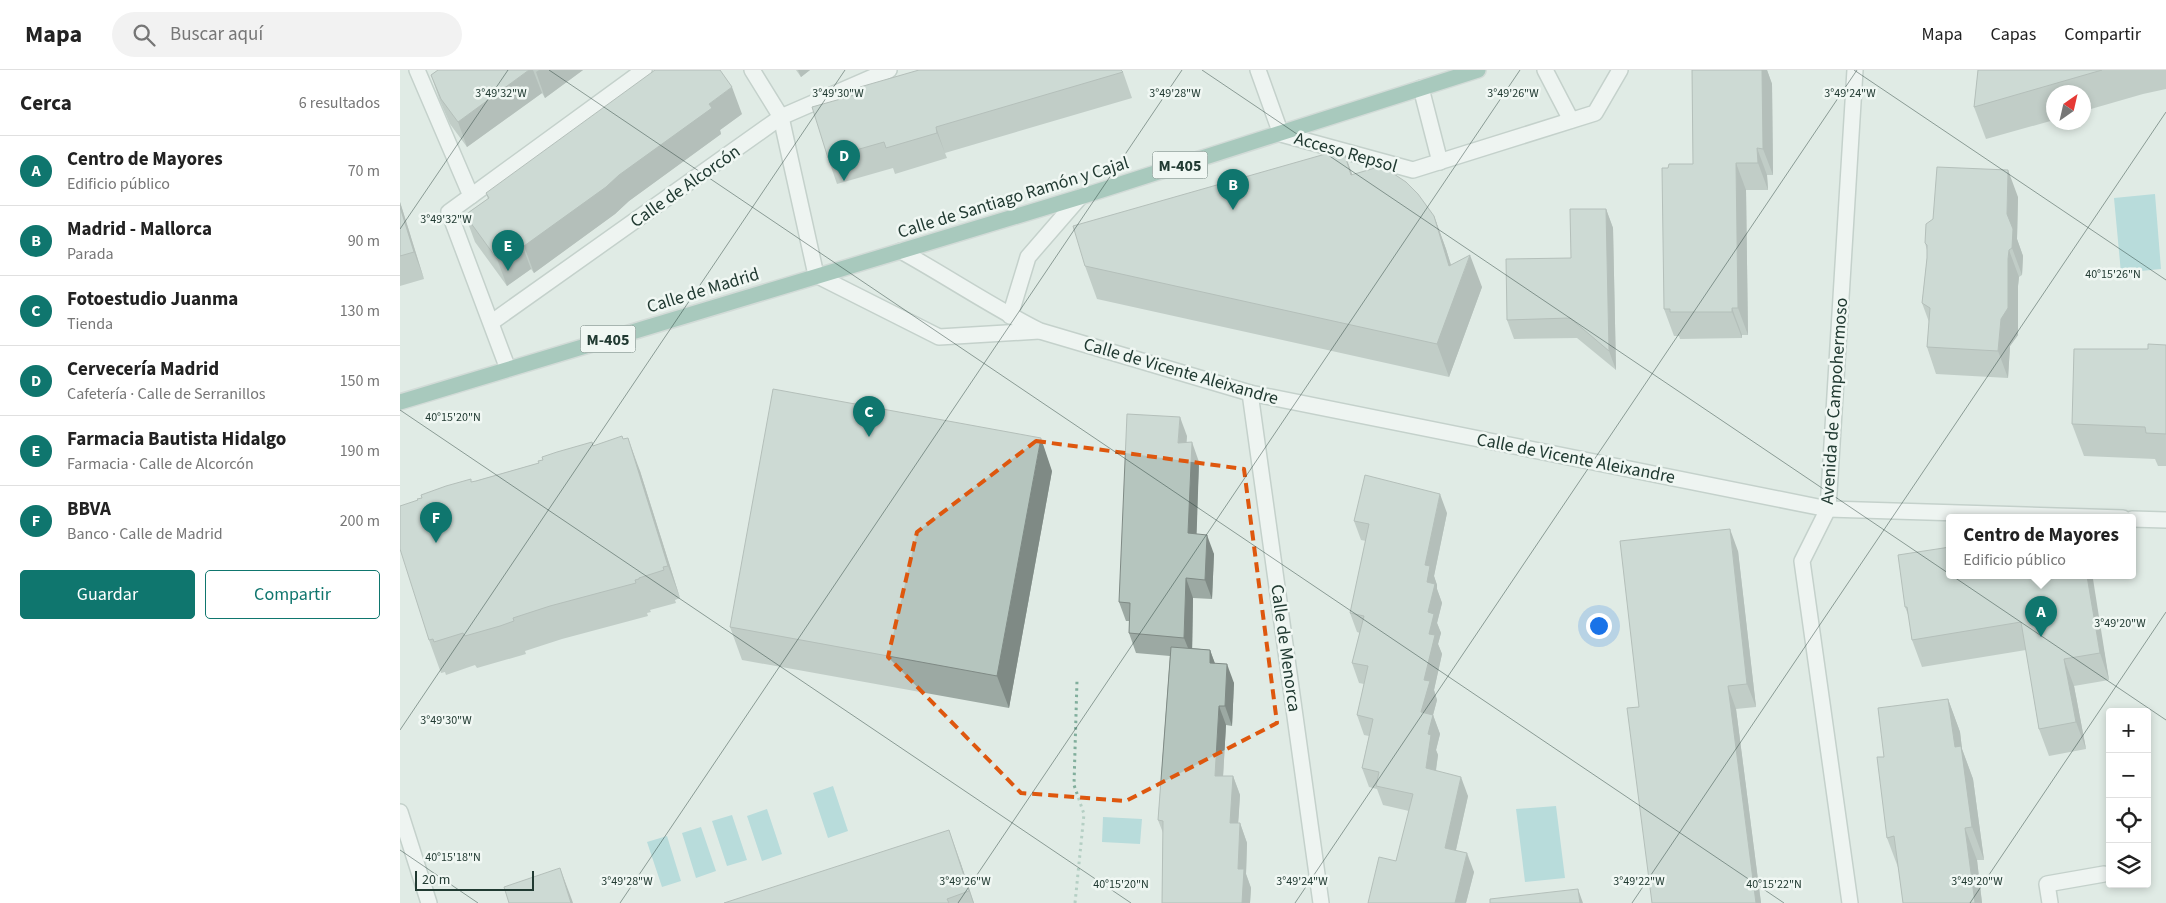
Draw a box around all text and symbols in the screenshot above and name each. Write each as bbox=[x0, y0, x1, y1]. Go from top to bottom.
search box bbox=[112, 12, 462, 57]
text: Mapa bbox=[25, 17, 82, 52]
icon: search bbox=[130, 21, 158, 49]
text: Buscar aquí bbox=[170, 21, 263, 48]
text: Mapa bbox=[1922, 22, 1963, 47]
text: Capas bbox=[1991, 22, 2036, 47]
text: Compartir bbox=[2064, 22, 2141, 47]
text: 3°49'32"W bbox=[475, 85, 527, 102]
text: 3°49'30"W bbox=[812, 85, 864, 102]
text: 3°49'28"W bbox=[1149, 85, 1201, 102]
text: 3°49'26"W bbox=[1487, 85, 1539, 102]
text: 3°49'24"W bbox=[1824, 85, 1876, 102]
north arrow bbox=[2046, 85, 2091, 130]
text: Cerca bbox=[20, 88, 72, 118]
text: 6 resultados bbox=[299, 92, 380, 114]
street label: Acceso Repsol bbox=[1291, 126, 1400, 179]
street label: Calle de Alcorcón bbox=[625, 139, 745, 234]
pin: D bbox=[828, 140, 860, 181]
text: Centro de Mayores bbox=[67, 146, 223, 173]
street label: Calle de Santiago Ramón y Cajal bbox=[894, 150, 1132, 245]
road number: M-405 bbox=[1152, 152, 1208, 178]
text: A bbox=[31, 160, 41, 182]
text: 70 m bbox=[348, 160, 380, 182]
pin: B bbox=[1217, 169, 1249, 210]
text: Edificio público bbox=[67, 173, 170, 195]
text: 3°49'32"W bbox=[420, 211, 472, 228]
text: Madrid - Mallorca bbox=[67, 216, 212, 243]
text: B bbox=[31, 230, 41, 252]
text: 90 m bbox=[348, 230, 380, 252]
pin: E bbox=[492, 230, 524, 271]
text: Parada bbox=[67, 243, 114, 265]
street label: Calle de Madrid bbox=[644, 262, 762, 319]
text: 40°15'26"N bbox=[2085, 266, 2141, 283]
text: Fotoestudio Juanma bbox=[67, 286, 238, 313]
street label: Avenida de Campohermoso bbox=[1815, 297, 1854, 505]
text: C bbox=[31, 300, 41, 322]
text: 130 m bbox=[340, 300, 380, 322]
text: Tienda bbox=[67, 313, 113, 335]
road number: M-405 bbox=[580, 325, 636, 352]
street label: Calle de Vicente Aleixandre bbox=[1080, 332, 1281, 411]
text: Cervecería Madrid bbox=[67, 356, 219, 383]
text: D bbox=[31, 370, 41, 392]
text: 150 m bbox=[340, 370, 380, 392]
text: Cafetería · Calle de Serranillos bbox=[67, 383, 266, 405]
pin: C bbox=[853, 396, 885, 437]
text: 40°15'20"N bbox=[425, 409, 481, 426]
text: Farmacia Bautista Hidalgo bbox=[67, 426, 286, 453]
street label: Calle de Vicente Aleixandre bbox=[1475, 427, 1677, 490]
text: E bbox=[32, 440, 40, 462]
text: 190 m bbox=[340, 440, 380, 462]
text: Farmacia · Calle de Alcorcón bbox=[67, 453, 254, 475]
text: BBVA bbox=[67, 496, 111, 523]
pin: F bbox=[420, 502, 452, 543]
text: F bbox=[32, 510, 40, 532]
text: 200 m bbox=[340, 510, 380, 532]
popup bbox=[1946, 514, 2136, 579]
text: Centro de Mayores bbox=[1963, 522, 2119, 549]
text: Banco · Calle de Madrid bbox=[67, 523, 223, 545]
text: Edificio público bbox=[1963, 549, 2066, 571]
button: Guardar bbox=[20, 570, 195, 619]
button: Compartir bbox=[205, 570, 380, 619]
street label: Calle de Menorca bbox=[1264, 583, 1307, 713]
pin: A bbox=[2025, 596, 2057, 637]
your location bbox=[1586, 613, 1612, 639]
text: 3°49'20"W bbox=[2094, 615, 2146, 632]
map controls bbox=[2106, 708, 2151, 888]
button: + bbox=[2106, 708, 2151, 753]
text: 3°49'30"W bbox=[420, 712, 472, 729]
button: − bbox=[2106, 753, 2151, 798]
button: locate bbox=[2106, 798, 2151, 843]
button: layers bbox=[2106, 843, 2151, 888]
text: 40°15'18"N bbox=[425, 849, 481, 866]
scale bar bbox=[415, 868, 534, 891]
text: 20 m bbox=[422, 870, 450, 890]
text: 3°49'28"W bbox=[601, 873, 653, 890]
text: 3°49'26"W bbox=[939, 873, 991, 890]
text: 3°49'24"W bbox=[1276, 873, 1328, 890]
text: 3°49'22"W bbox=[1613, 873, 1665, 890]
text: 3°49'20"W bbox=[1951, 873, 2003, 890]
text: 40°15'20"N bbox=[1093, 876, 1149, 893]
text: 40°15'22"N bbox=[1746, 876, 1802, 893]

